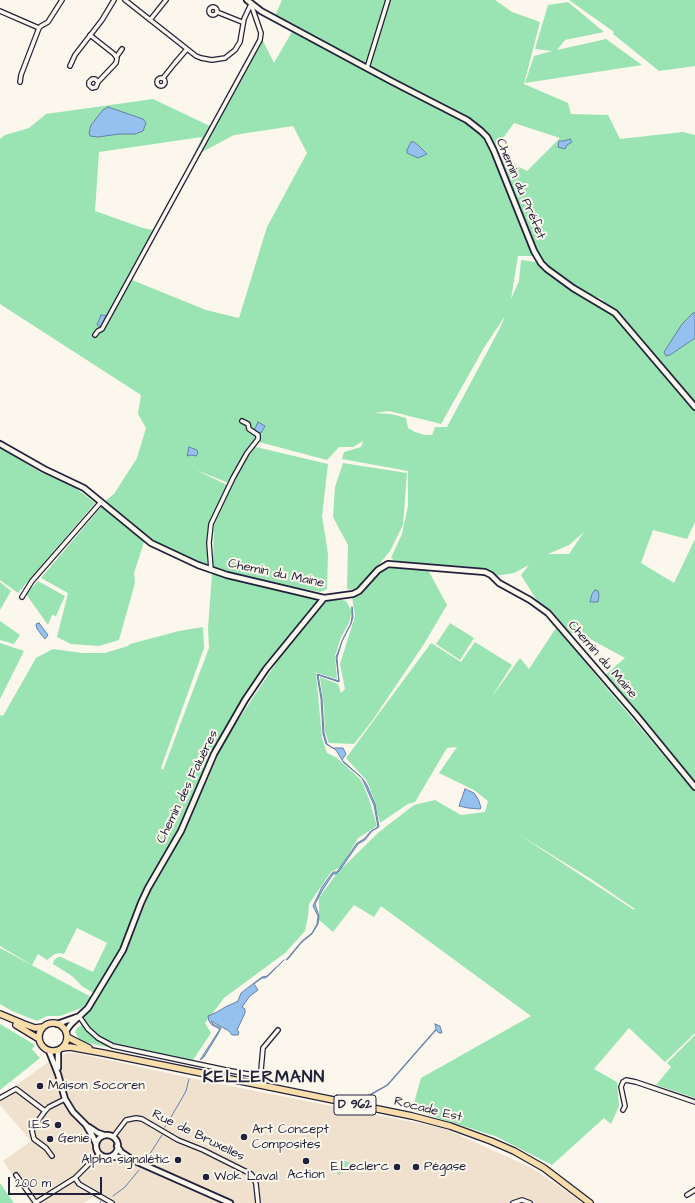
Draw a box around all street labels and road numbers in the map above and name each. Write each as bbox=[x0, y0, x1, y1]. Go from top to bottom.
street label: Chemin du Préfet bbox=[492, 137, 548, 241]
street label: Chemin du Maine bbox=[227, 556, 325, 592]
street label: Chemin du Maine bbox=[564, 618, 640, 702]
street label: Chemin des Faluères bbox=[154, 728, 222, 846]
street label: Rocade Est bbox=[392, 1094, 464, 1126]
road number: D 962 bbox=[334, 1095, 376, 1115]
street label: Rue de Bruxelles bbox=[149, 1107, 247, 1165]

